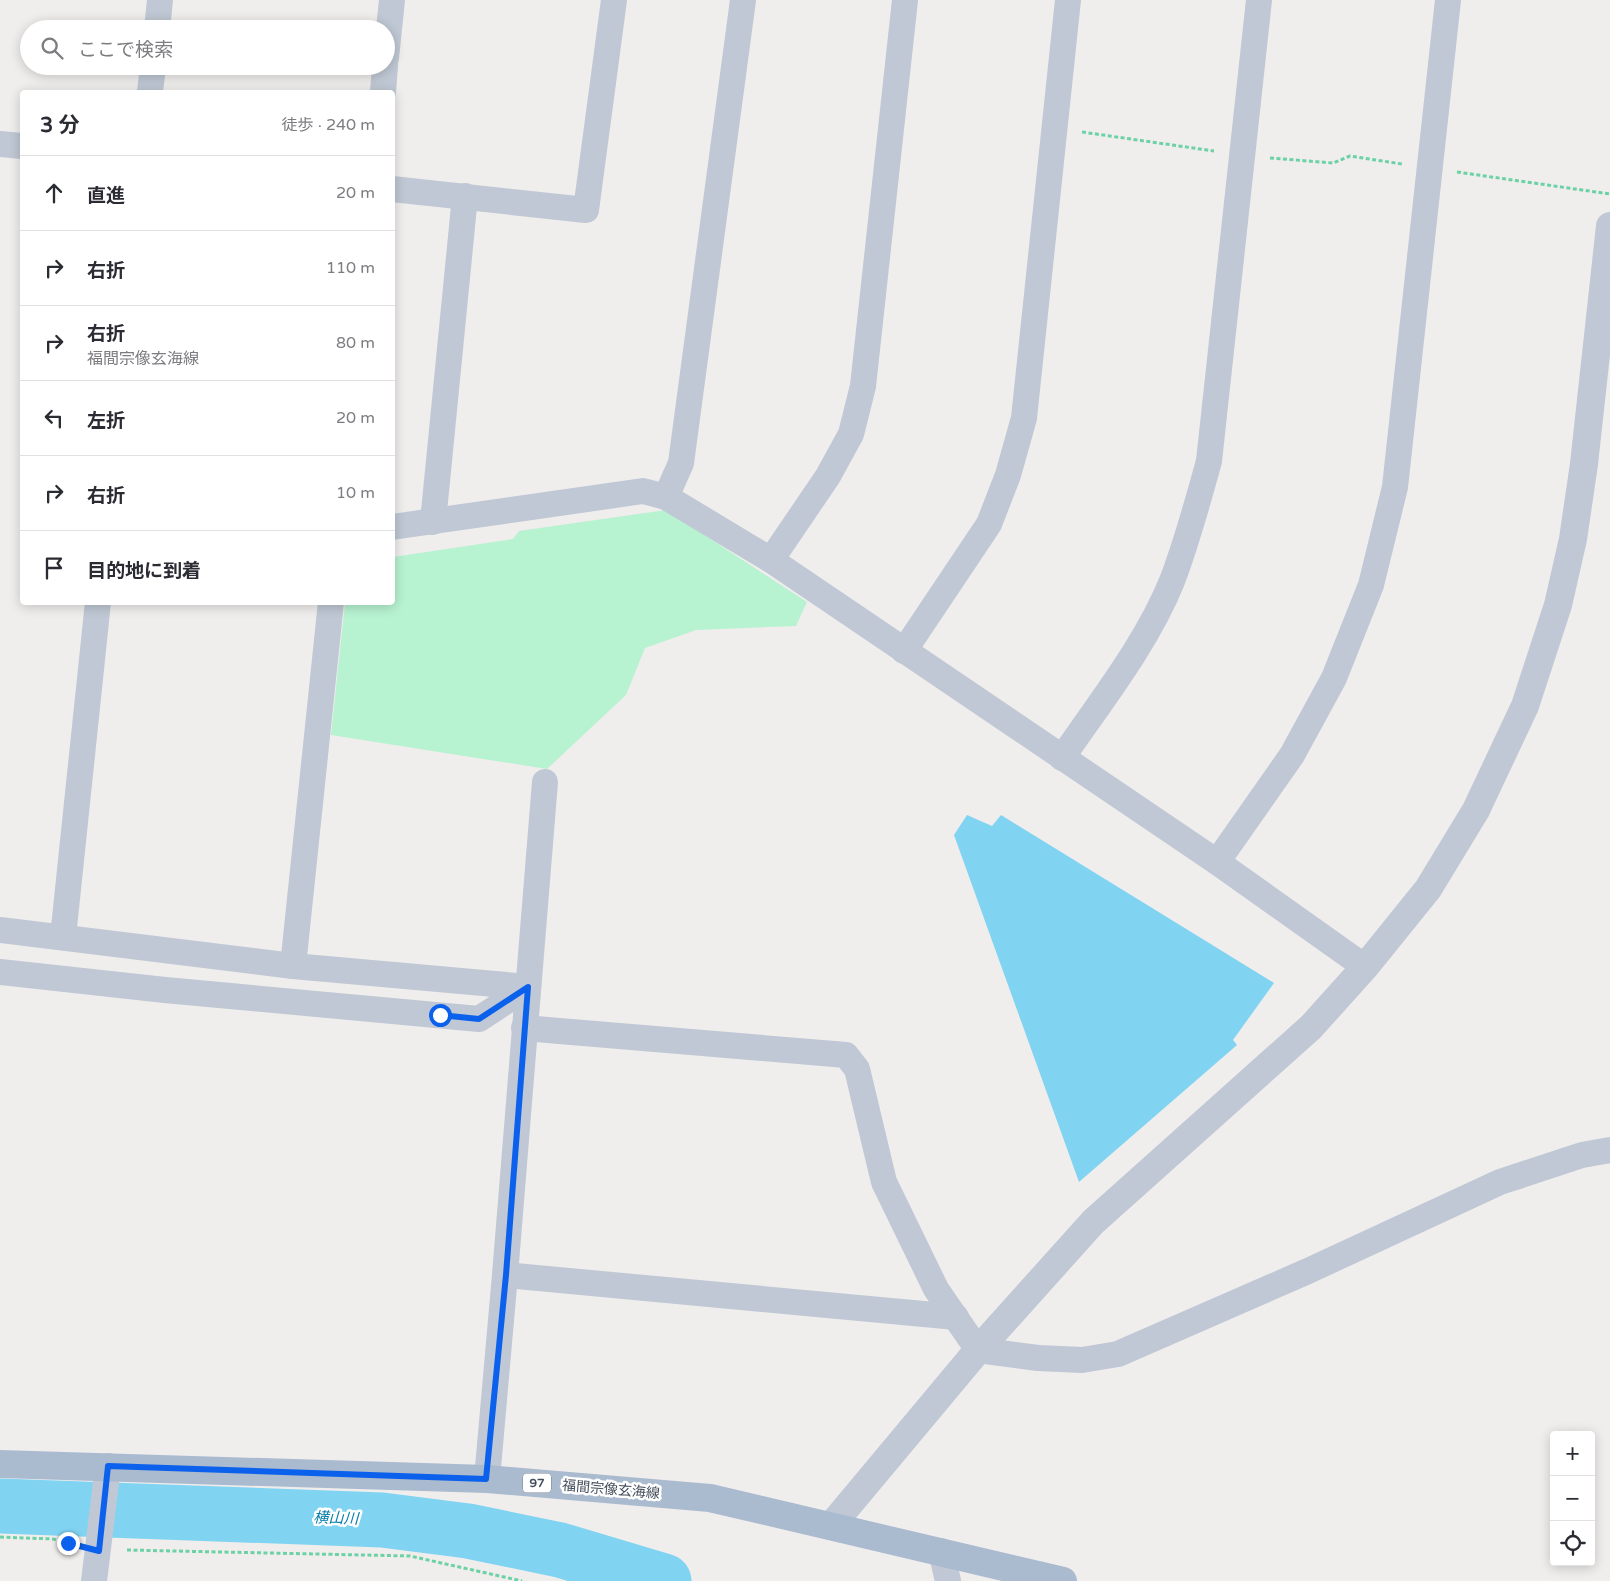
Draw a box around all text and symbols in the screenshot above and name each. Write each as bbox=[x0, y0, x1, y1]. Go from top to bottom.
search box bbox=[20, 20, 395, 75]
icon: search bbox=[38, 34, 66, 62]
text: ここで検索 bbox=[78, 39, 173, 61]
text: 3 分 bbox=[40, 113, 80, 138]
text: 徒歩 · 240 m bbox=[282, 115, 375, 135]
icon: ahead bbox=[40, 179, 68, 207]
text: 20 m bbox=[336, 183, 375, 203]
text: 直進 bbox=[87, 185, 125, 207]
icon: right bbox=[40, 254, 68, 282]
text: 110 m bbox=[326, 258, 375, 278]
text: 右折 bbox=[87, 260, 125, 282]
text: 右折 bbox=[87, 323, 125, 345]
icon: right bbox=[40, 329, 68, 357]
text: 80 m bbox=[336, 333, 375, 353]
text: 福間宗像玄海線 bbox=[87, 349, 199, 369]
icon: left bbox=[40, 404, 68, 432]
text: 20 m bbox=[336, 408, 375, 428]
text: 左折 bbox=[87, 410, 125, 432]
icon: right bbox=[40, 479, 68, 507]
text: 10 m bbox=[336, 483, 375, 503]
text: 右折 bbox=[87, 485, 125, 507]
icon: arrive bbox=[40, 554, 68, 582]
text: 目的地に到着 bbox=[87, 560, 201, 582]
route start bbox=[429, 1004, 452, 1027]
map controls bbox=[1550, 1431, 1595, 1566]
button: + bbox=[1550, 1431, 1595, 1476]
road number: 97 bbox=[523, 1474, 551, 1492]
button: − bbox=[1550, 1476, 1595, 1521]
street label: 福間宗像玄海線 bbox=[561, 1477, 661, 1502]
water label: 横山川 bbox=[313, 1508, 361, 1528]
button: locate bbox=[1550, 1521, 1595, 1566]
route end bbox=[57, 1532, 80, 1555]

